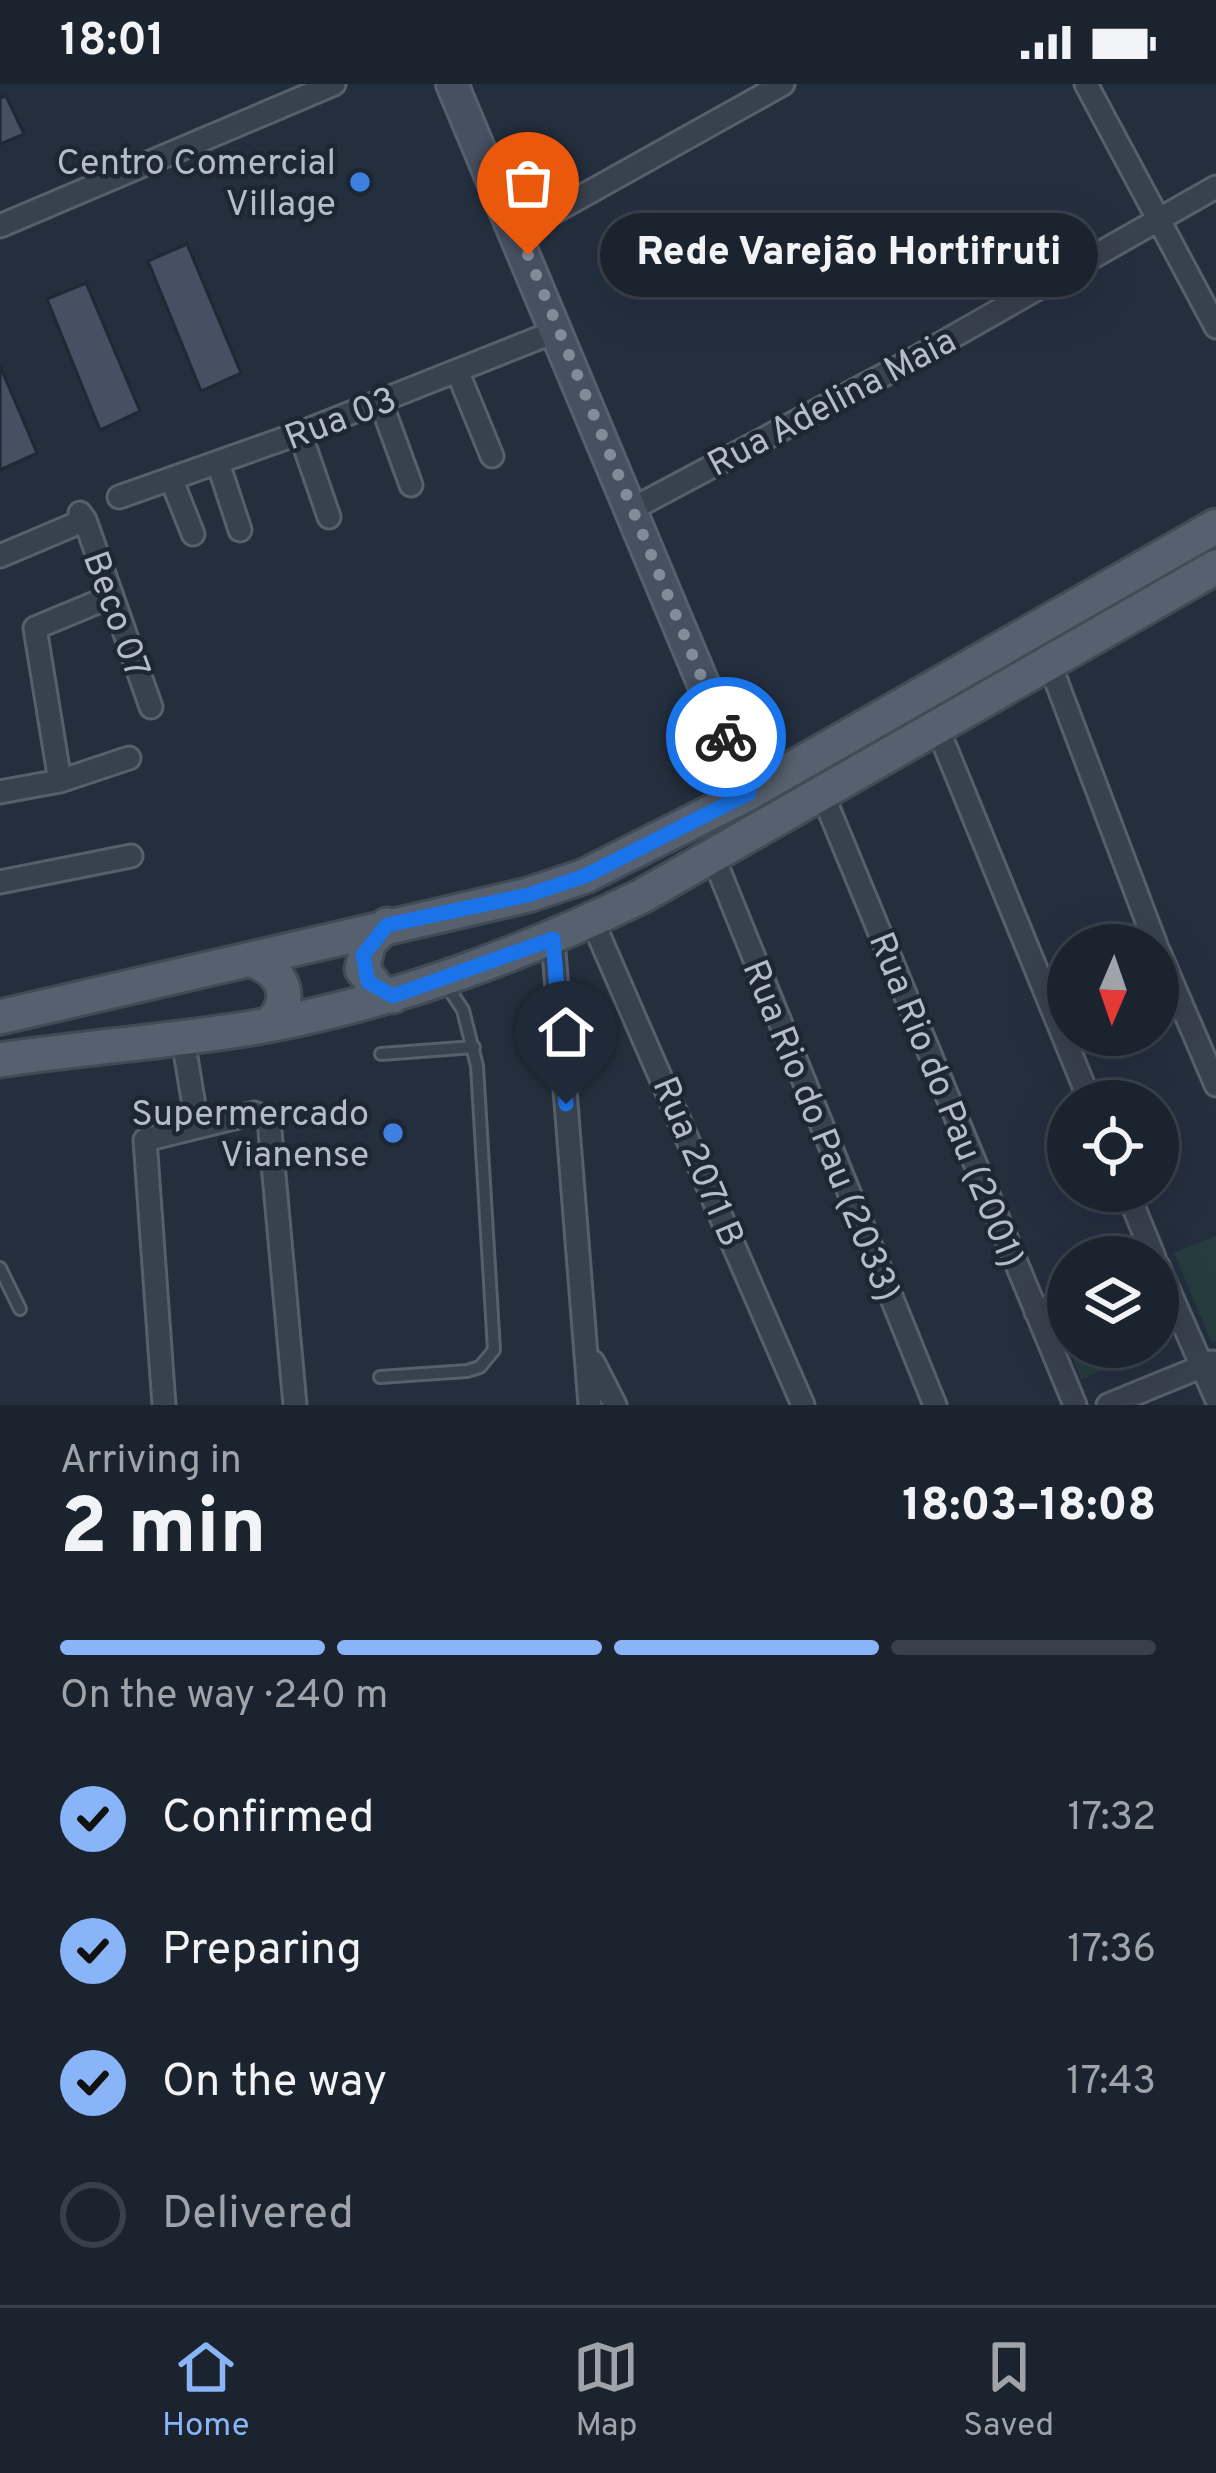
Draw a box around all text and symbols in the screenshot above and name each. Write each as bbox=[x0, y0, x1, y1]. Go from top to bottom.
text: 18:01 bbox=[60, 14, 165, 71]
pin bbox=[477, 132, 579, 255]
place label: Centro Comercial Village bbox=[56, 142, 336, 229]
icon: bag bbox=[495, 150, 561, 216]
marker: Centro Comercial Village bbox=[347, 169, 373, 195]
callout: Rede Varejão Hortifruti bbox=[600, 213, 1098, 297]
text: Rede Varejão Hortifruti bbox=[637, 230, 1061, 279]
street label: Rua Adelina Maia bbox=[701, 320, 965, 489]
street label: Rua 03 bbox=[279, 378, 404, 463]
street label: Beco 07 bbox=[70, 546, 158, 685]
courier bbox=[666, 677, 786, 797]
icon: bike bbox=[693, 704, 759, 770]
north arrow bbox=[1047, 924, 1179, 1056]
map controls bbox=[1047, 924, 1179, 1368]
street label: Rua Rio do Pau (2001) bbox=[856, 926, 1033, 1275]
street label: Rua Rio do Pau (2033) bbox=[730, 954, 909, 1309]
pin bbox=[515, 981, 617, 1104]
icon: home bbox=[533, 999, 599, 1065]
street label: Rua 2071 B bbox=[640, 1071, 753, 1255]
button: locate bbox=[1047, 1080, 1179, 1212]
place label: Supermercado Vianense bbox=[131, 1093, 369, 1180]
marker: Supermercado Vianense bbox=[380, 1120, 406, 1146]
button: layers bbox=[1047, 1236, 1179, 1368]
text: Arriving in bbox=[60, 1438, 242, 1487]
text: 18:03–18:08 bbox=[902, 1479, 1156, 1536]
text: 2 min bbox=[60, 1482, 266, 1581]
text: On the way · 240 m bbox=[60, 1673, 388, 1722]
icon: check bbox=[60, 1786, 126, 1852]
text: Confirmed bbox=[162, 1791, 374, 1848]
text: 17:32 bbox=[1067, 1795, 1156, 1844]
icon: check bbox=[60, 1918, 126, 1984]
text: Preparing bbox=[162, 1923, 362, 1980]
text: 17:36 bbox=[1067, 1927, 1156, 1976]
icon: check bbox=[60, 2050, 126, 2116]
text: On the way bbox=[162, 2055, 387, 2112]
text: 17:43 bbox=[1066, 2059, 1156, 2108]
text: Delivered bbox=[162, 2187, 354, 2244]
tab: Home bbox=[162, 2334, 250, 2448]
tab: Map bbox=[573, 2334, 639, 2448]
tab: Saved bbox=[963, 2334, 1054, 2448]

